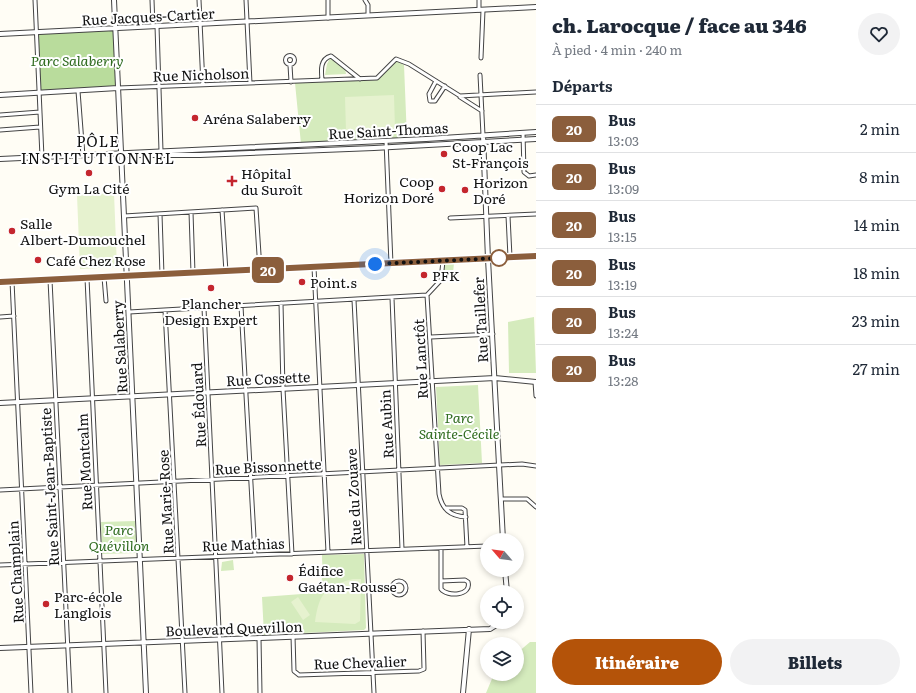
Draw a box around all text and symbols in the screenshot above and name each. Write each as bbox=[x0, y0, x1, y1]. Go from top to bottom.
street label: Rue Jacques-Cartier bbox=[81, 3, 215, 29]
text: ch. Larocque / face au 346 bbox=[552, 11, 807, 39]
button: heart bbox=[858, 13, 900, 55]
text: À pied · 4 min · 240 m bbox=[552, 40, 682, 59]
park label: Parc Salaberry bbox=[30, 50, 124, 70]
street label: Rue Nicholson bbox=[152, 62, 250, 86]
text: Départs bbox=[552, 74, 612, 97]
place label: Aréna Salaberry bbox=[203, 108, 312, 128]
text: Bus bbox=[608, 108, 636, 131]
marker: Aréna Salaberry bbox=[190, 113, 200, 123]
street label: Rue Saint-Thomas bbox=[328, 117, 448, 143]
text: 2 min bbox=[860, 117, 900, 140]
text: 20 bbox=[566, 119, 582, 139]
district label: PÔLE INSTITUTIONNEL bbox=[21, 129, 175, 169]
text: 13:03 bbox=[608, 131, 639, 150]
place label: Coop Lac St-François bbox=[452, 136, 529, 172]
marker: Coop Lac St-François bbox=[439, 149, 449, 159]
text: Bus bbox=[608, 156, 636, 179]
place label: Hôpital du Suroît bbox=[241, 163, 303, 199]
text: 8 min bbox=[859, 165, 900, 188]
text: 20 bbox=[566, 167, 582, 187]
marker: Gym La Cité bbox=[84, 168, 94, 178]
place label: Coop Horizon Doré bbox=[344, 171, 434, 207]
place label: Horizon Doré bbox=[473, 172, 528, 208]
marker: Hôpital du Suroît bbox=[226, 175, 238, 187]
place label: Gym La Cité bbox=[49, 178, 129, 198]
text: 13:09 bbox=[608, 179, 639, 198]
marker: Coop Horizon Doré bbox=[437, 184, 447, 194]
marker: Horizon Doré bbox=[460, 185, 470, 195]
text: Bus bbox=[608, 204, 636, 227]
place label: Salle Albert-Dumouchel bbox=[20, 213, 146, 249]
text: 14 min bbox=[854, 213, 900, 236]
text: 20 bbox=[566, 215, 582, 235]
marker: Salle Albert-Dumouchel bbox=[7, 226, 17, 236]
text: 13:15 bbox=[608, 227, 637, 246]
unlabelled marker bbox=[490, 249, 508, 267]
place label: Café Chez Rose bbox=[46, 250, 145, 270]
text: Bus bbox=[608, 252, 636, 275]
your location bbox=[365, 254, 385, 274]
marker: Café Chez Rose bbox=[33, 255, 43, 265]
line badge: 20 bbox=[250, 257, 286, 283]
text: 20 bbox=[260, 260, 276, 280]
text: 18 min bbox=[853, 261, 900, 284]
text: 20 bbox=[566, 263, 582, 283]
place label: PFK bbox=[432, 265, 460, 285]
marker: PFK bbox=[419, 270, 429, 280]
place label: Point.s bbox=[310, 272, 357, 292]
text: 13:19 bbox=[608, 275, 637, 294]
street label: Rue Taillefer bbox=[468, 276, 492, 363]
marker: Point.s bbox=[297, 277, 307, 287]
marker: Plancher Design Expert bbox=[206, 283, 216, 293]
place label: Plancher Design Expert bbox=[164, 293, 258, 329]
street label: Rue Salaberry bbox=[107, 299, 131, 394]
text: Bus bbox=[608, 300, 636, 323]
text: 23 min bbox=[852, 309, 900, 332]
text: 20 bbox=[566, 311, 582, 331]
street label: Rue Lanctôt bbox=[408, 318, 432, 400]
text: 13:24 bbox=[608, 323, 638, 342]
text: Bus bbox=[608, 348, 636, 371]
text: 27 min bbox=[852, 357, 900, 380]
text: 20 bbox=[566, 359, 582, 379]
street label: Rue Édouard bbox=[186, 361, 210, 448]
street label: Rue Cossette bbox=[225, 366, 311, 390]
text: 13:28 bbox=[608, 371, 638, 390]
street label: Rue Aubin bbox=[374, 389, 398, 459]
street label: Rue Saint-Jean-Baptiste bbox=[35, 407, 63, 567]
park label: Parc Sainte-Cécile bbox=[419, 407, 500, 443]
street label: Rue Montcalm bbox=[71, 412, 97, 511]
street label: Rue du Zouave bbox=[340, 448, 366, 546]
street label: Rue Marie-Rose bbox=[152, 449, 178, 555]
street label: Rue Bissonnette bbox=[214, 453, 322, 479]
park label: Parc Quévillon bbox=[89, 519, 150, 555]
street label: Rue Champlain bbox=[2, 520, 28, 624]
street label: Rue Mathias bbox=[201, 533, 285, 555]
north arrow bbox=[480, 533, 524, 577]
map controls bbox=[480, 533, 524, 681]
place label: Édifice Gaétan-Rousse bbox=[298, 560, 397, 596]
marker: Édifice Gaétan-Rousse bbox=[285, 573, 295, 583]
button: locate bbox=[480, 585, 524, 629]
place label: Parc-école Langlois bbox=[54, 586, 122, 622]
marker: Parc-école Langlois bbox=[41, 599, 51, 609]
street label: Boulevard Quevillon bbox=[165, 616, 303, 640]
button: layers bbox=[480, 637, 524, 681]
button: Itinéraire bbox=[552, 639, 722, 685]
button: Billets bbox=[730, 639, 900, 685]
street label: Rue Chevalier bbox=[313, 650, 407, 674]

